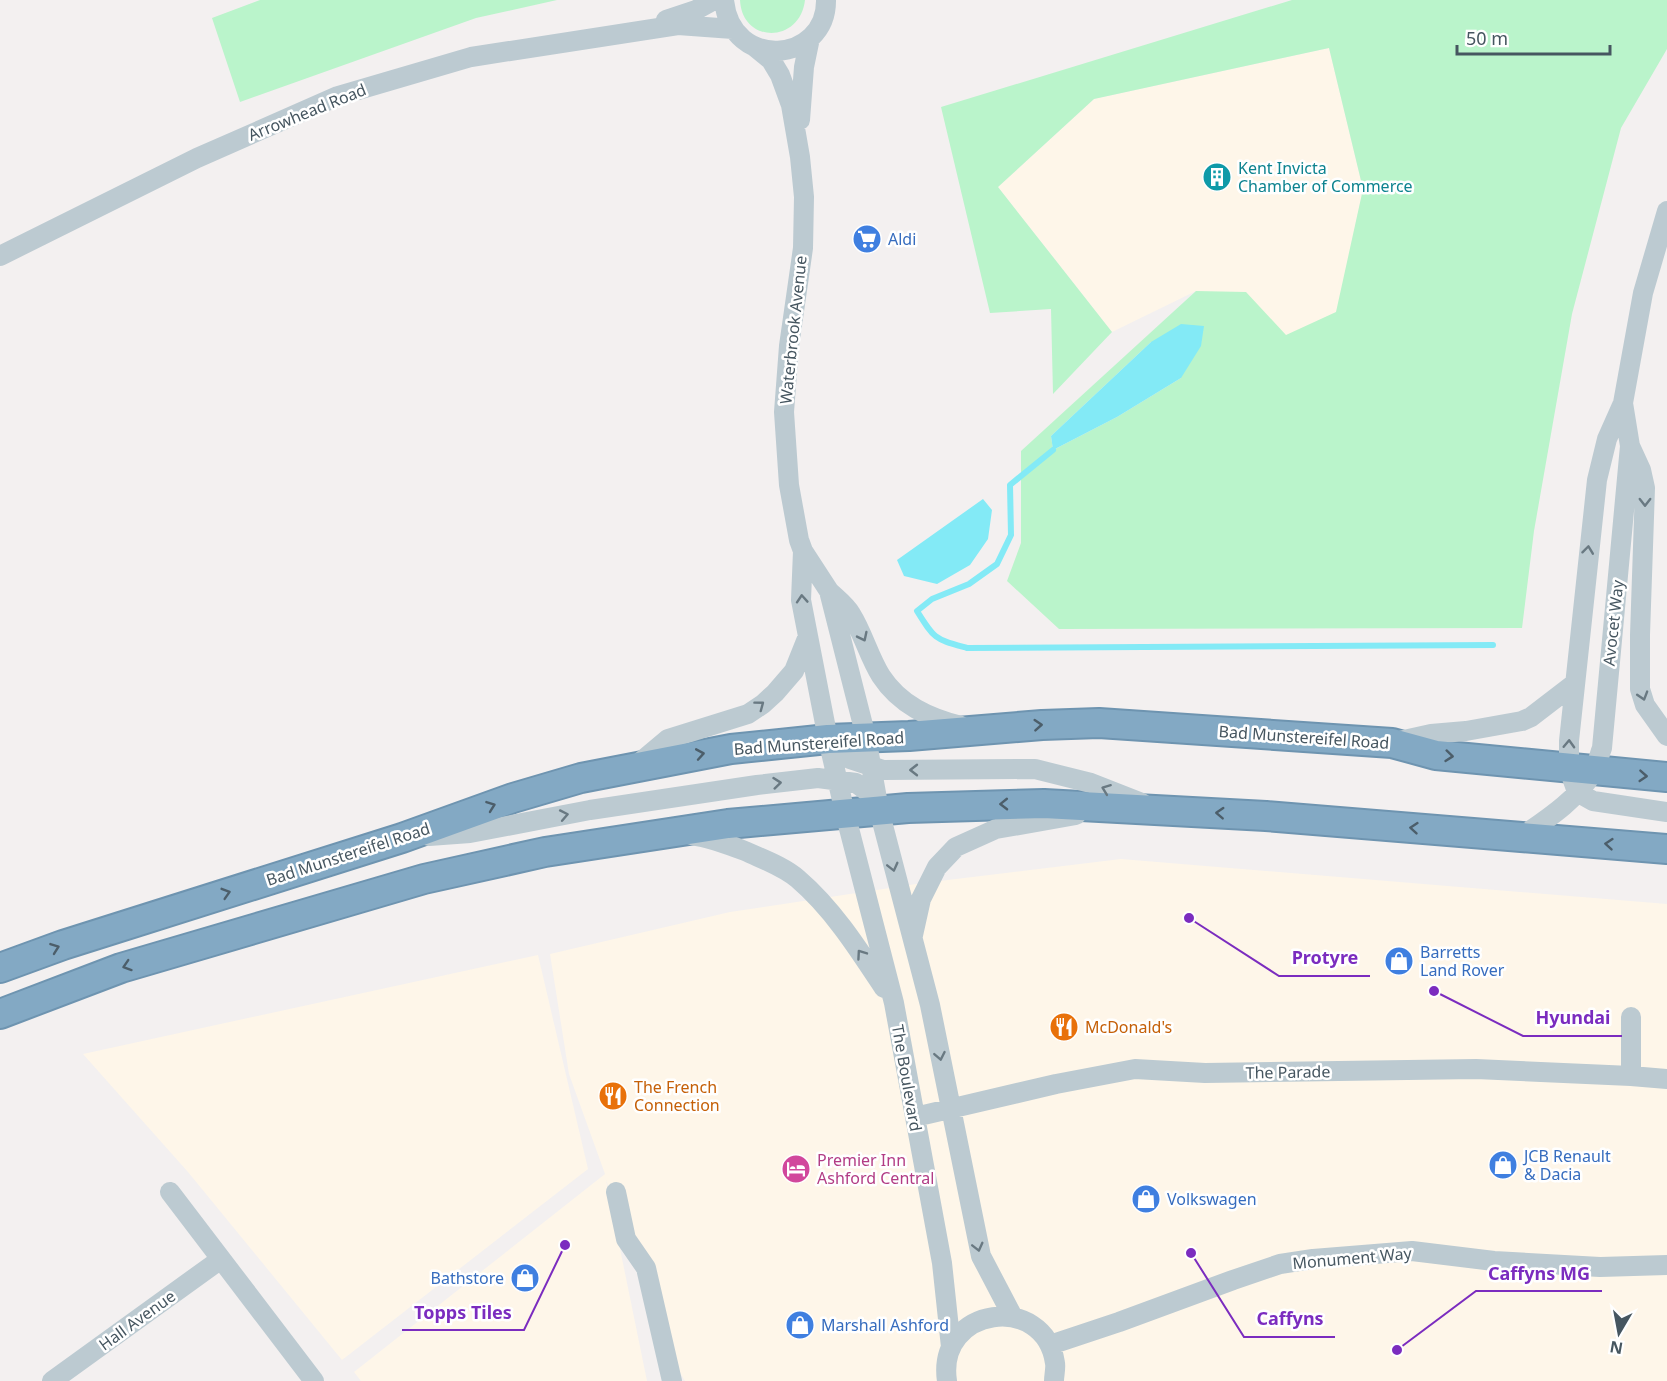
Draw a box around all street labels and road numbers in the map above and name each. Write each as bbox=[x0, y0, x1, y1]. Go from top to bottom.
street label: Arrowhead Road bbox=[245, 78, 369, 146]
street label: Waterbrook Avenue bbox=[774, 255, 812, 405]
street label: Avocet Way bbox=[1598, 578, 1629, 667]
street label: Bad Munstereifel Road bbox=[1218, 720, 1390, 754]
street label: Bad Munstereifel Road bbox=[733, 726, 905, 760]
street label: Bad Munstereifel Road bbox=[263, 817, 433, 891]
street label: The Boulevard bbox=[887, 1023, 927, 1133]
street label: The Parade bbox=[1245, 1060, 1331, 1084]
street label: Monument Way bbox=[1292, 1242, 1413, 1274]
street label: Hall Avenue bbox=[94, 1285, 180, 1355]

